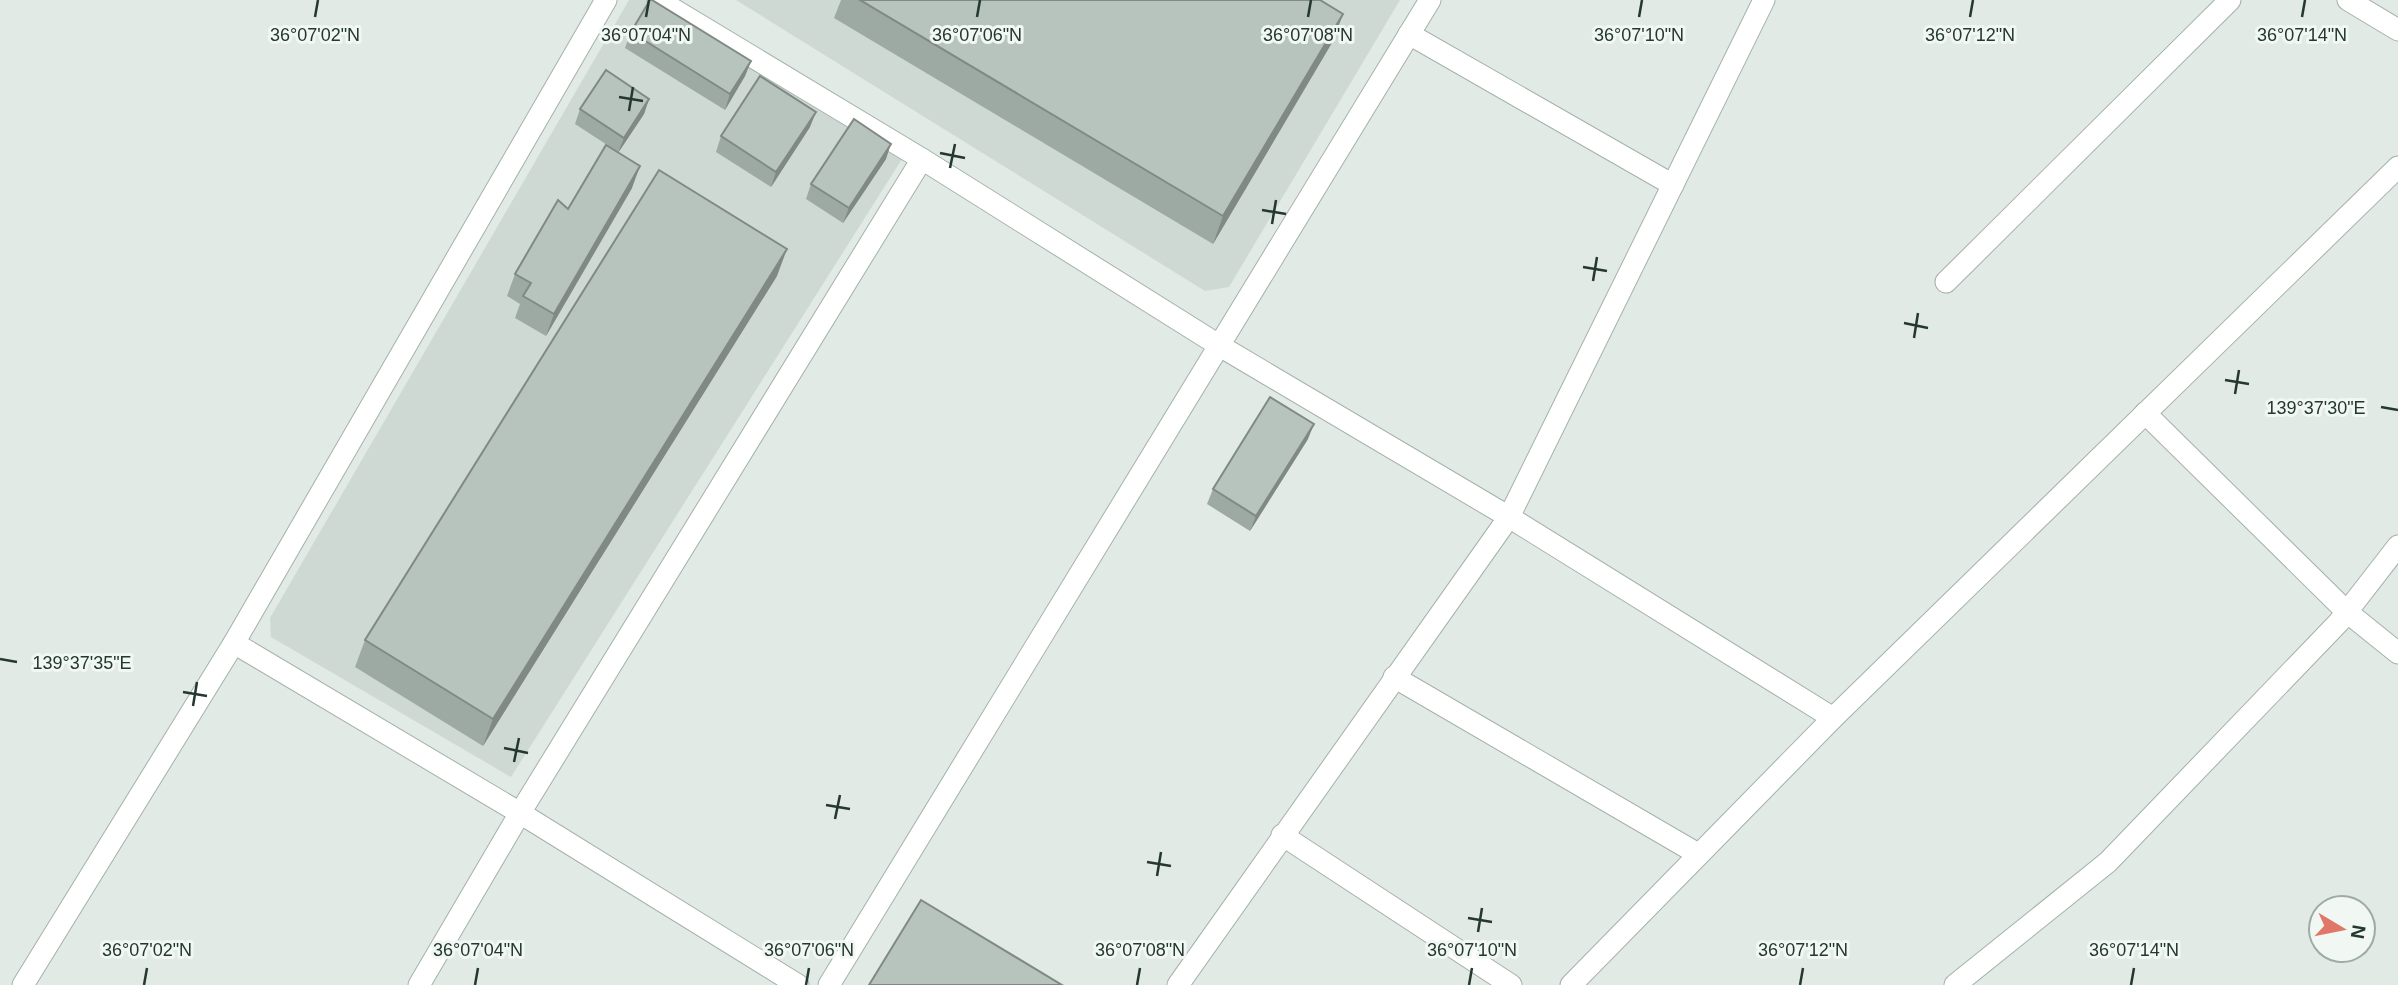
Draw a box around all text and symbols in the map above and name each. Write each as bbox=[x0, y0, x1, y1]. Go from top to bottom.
text: 36°07'02"N bbox=[270, 25, 360, 45]
text: 36°07'04"N bbox=[601, 25, 691, 45]
text: 36°07'06"N bbox=[932, 25, 1022, 45]
text: 36°07'08"N bbox=[1263, 25, 1353, 45]
text: 36°07'10"N bbox=[1594, 25, 1684, 45]
text: 36°07'12"N bbox=[1925, 25, 2015, 45]
text: 36°07'14"N bbox=[2257, 25, 2347, 45]
text: 139°37'30"E bbox=[2266, 398, 2366, 418]
text: 139°37'35"E bbox=[32, 653, 132, 673]
north arrow bbox=[2307, 894, 2377, 964]
text: N bbox=[2347, 923, 2370, 940]
text: 36°07'02"N bbox=[102, 940, 192, 960]
text: 36°07'04"N bbox=[433, 940, 523, 960]
text: 36°07'06"N bbox=[764, 940, 854, 960]
text: 36°07'08"N bbox=[1095, 940, 1185, 960]
text: 36°07'10"N bbox=[1427, 940, 1517, 960]
text: 36°07'12"N bbox=[1758, 940, 1848, 960]
text: 36°07'14"N bbox=[2089, 940, 2179, 960]

